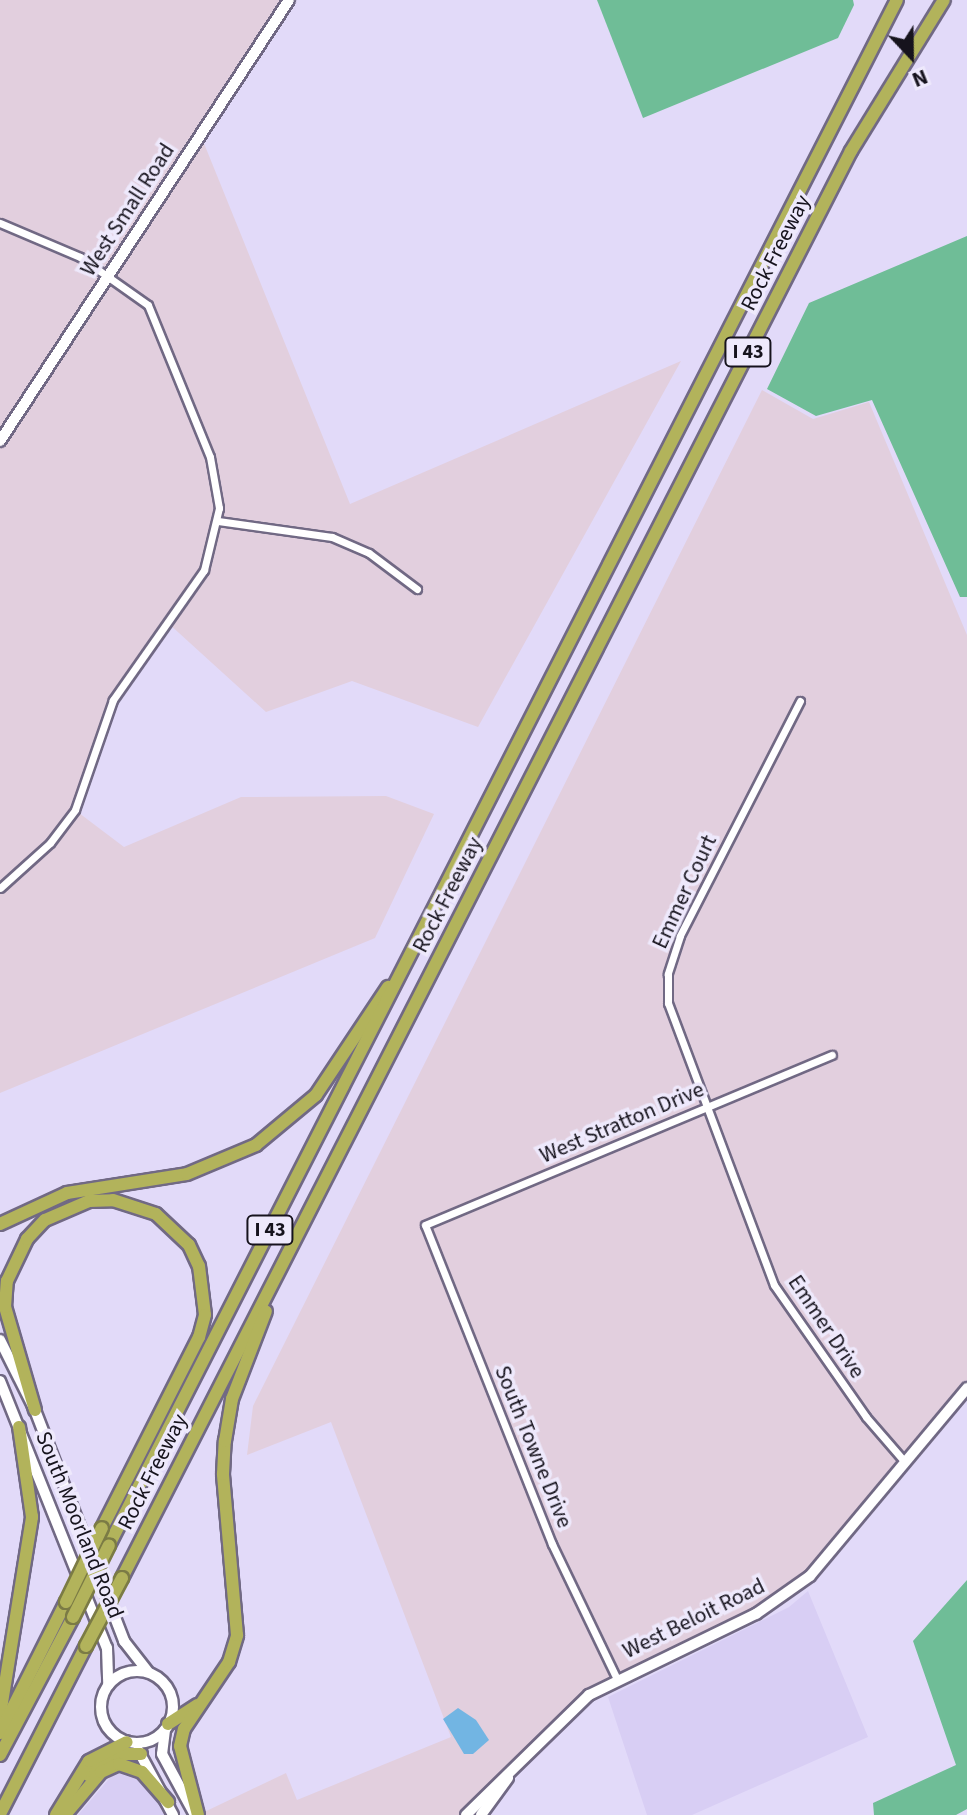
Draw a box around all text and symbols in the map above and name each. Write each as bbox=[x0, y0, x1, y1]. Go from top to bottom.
north arrow bbox=[871, 16, 951, 96]
text: N bbox=[907, 61, 933, 96]
street label: West Small Road bbox=[75, 139, 181, 281]
street label: Rock Freeway bbox=[736, 191, 816, 315]
road number: I 43 bbox=[724, 336, 772, 368]
street label: Emmer Court bbox=[647, 831, 723, 953]
street label: Rock Freeway bbox=[408, 833, 488, 957]
street label: West Stratton Drive bbox=[536, 1077, 708, 1169]
road number: I 43 bbox=[246, 1214, 294, 1246]
street label: Emmer Drive bbox=[782, 1270, 870, 1384]
street label: South Towne Drive bbox=[488, 1362, 578, 1532]
street label: Rock Freeway bbox=[113, 1410, 193, 1534]
street label: South Moorland Road bbox=[29, 1428, 129, 1622]
street label: West Beloit Road bbox=[619, 1573, 769, 1665]

